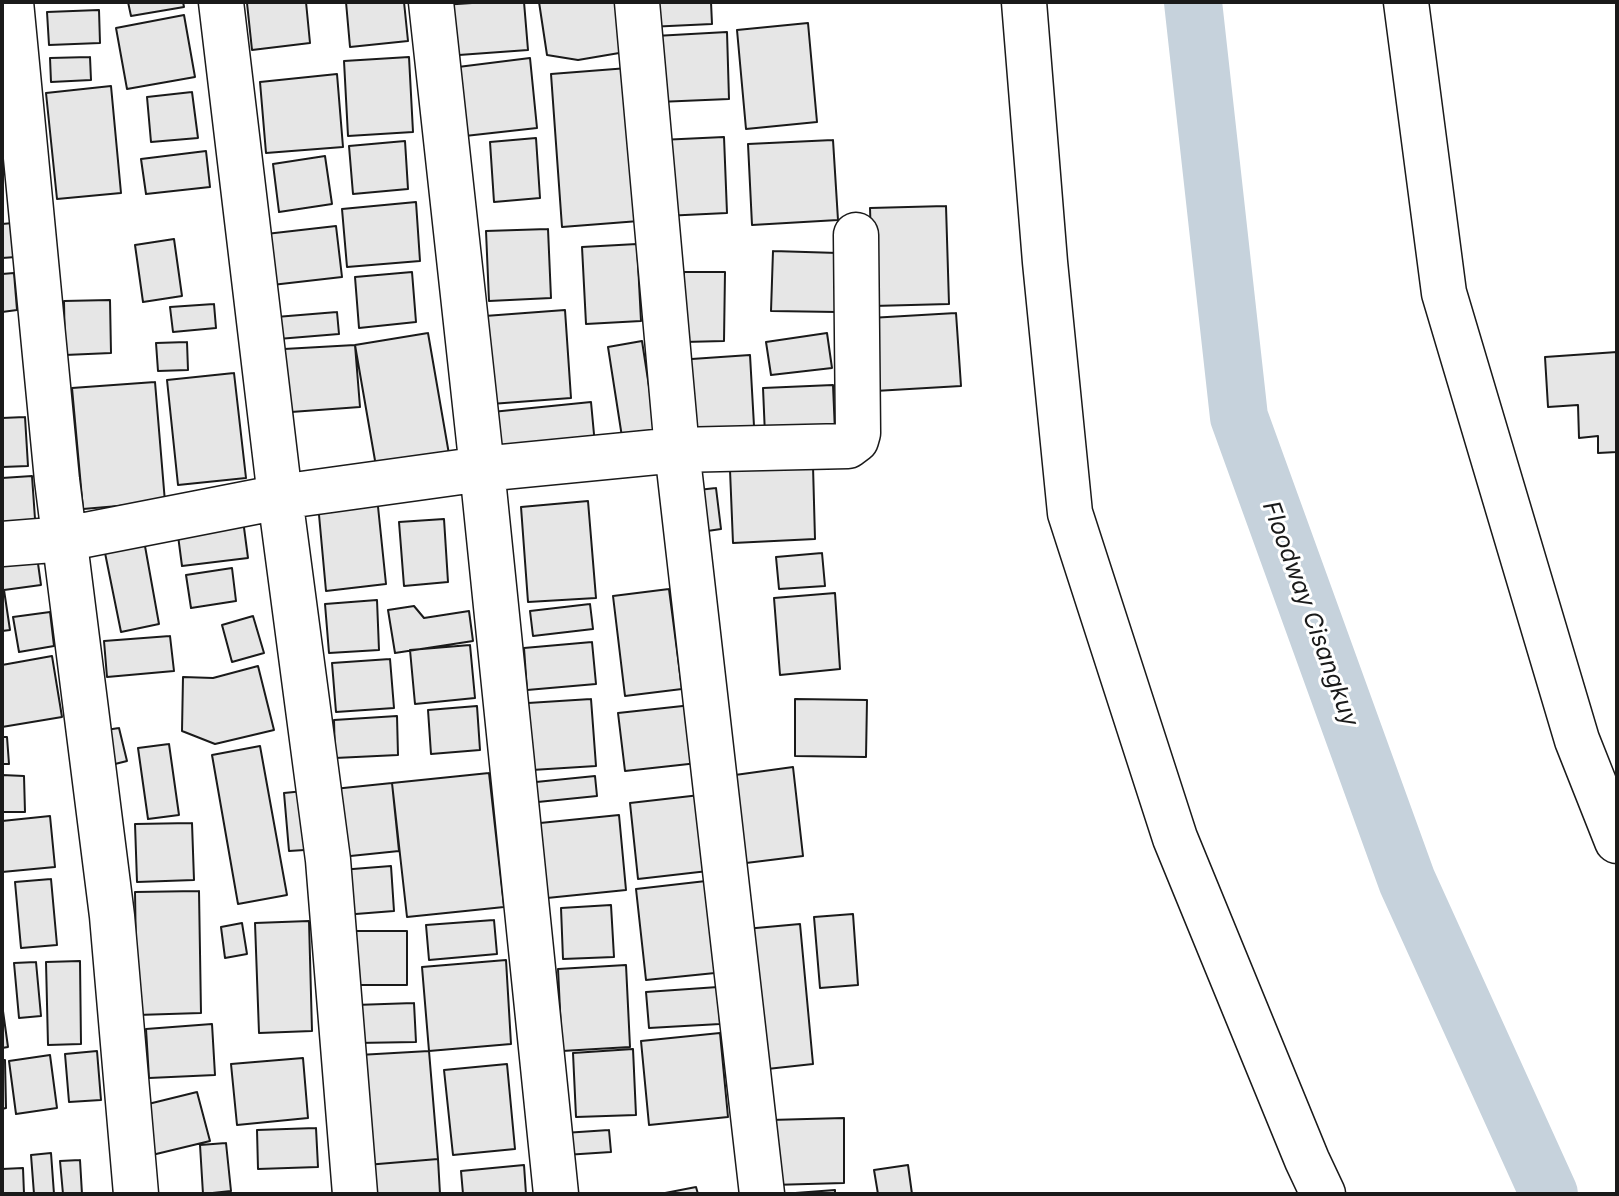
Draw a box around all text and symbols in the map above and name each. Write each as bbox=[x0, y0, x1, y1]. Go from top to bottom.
water label: Floodway Cisangkuy bbox=[1256, 497, 1364, 731]

